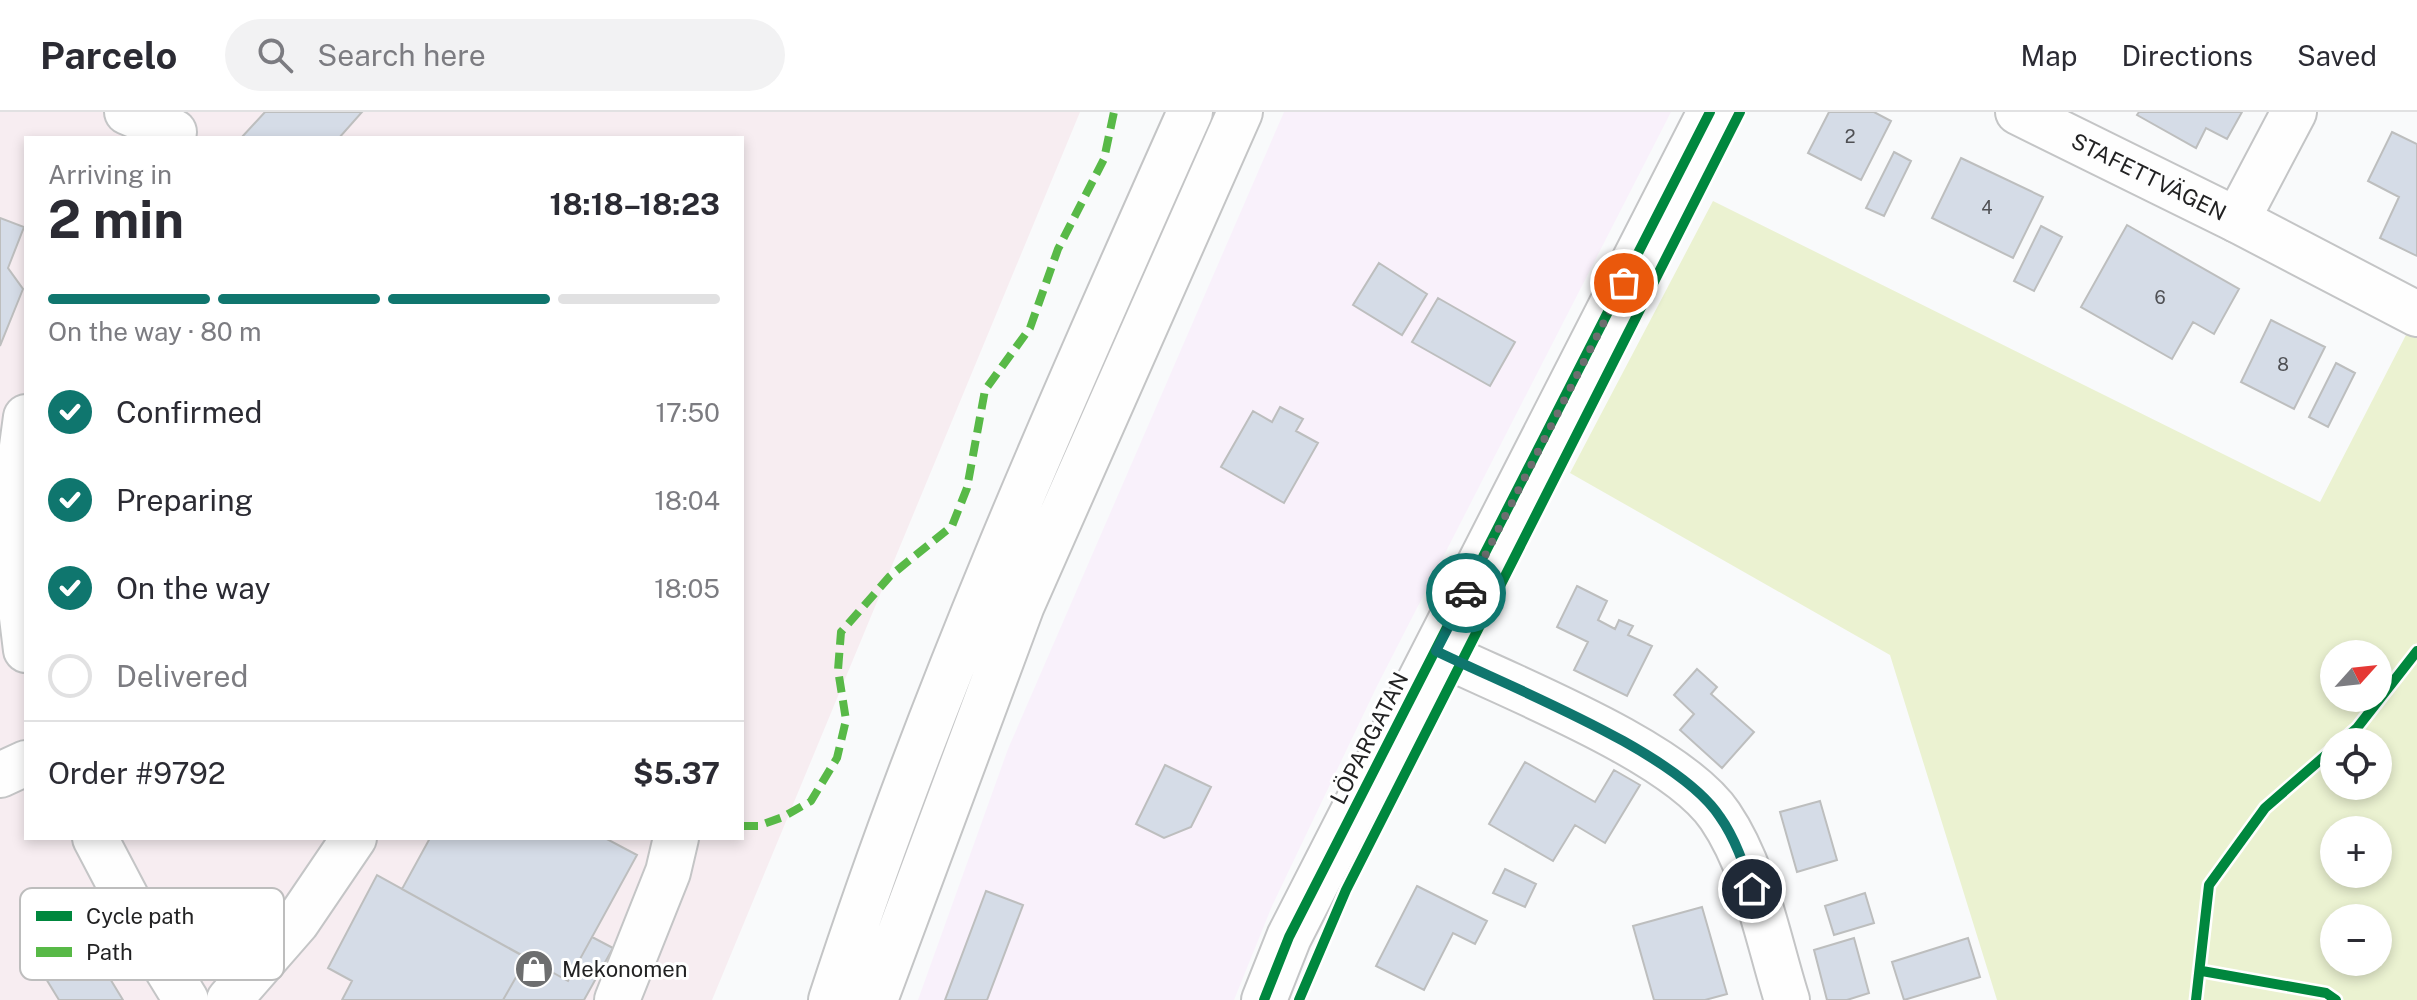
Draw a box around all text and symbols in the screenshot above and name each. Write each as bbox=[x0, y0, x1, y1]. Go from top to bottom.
search box bbox=[225, 19, 785, 91]
text: Parcelo bbox=[40, 33, 177, 78]
icon: search bbox=[253, 33, 297, 77]
text: Search here bbox=[317, 37, 486, 73]
text: Map bbox=[2021, 39, 2077, 72]
text: Directions bbox=[2121, 39, 2253, 72]
text: Saved bbox=[2297, 39, 2377, 72]
house number: 2 bbox=[1845, 126, 1855, 147]
street label: STAFETTVÄGEN bbox=[2067, 127, 2231, 226]
text: Arriving in bbox=[48, 159, 172, 190]
text: 18:18–18:23 bbox=[550, 186, 720, 222]
text: 2 min bbox=[48, 189, 184, 250]
house number: 4 bbox=[1981, 197, 1993, 218]
pin bbox=[1590, 249, 1658, 317]
icon: bag bbox=[1602, 261, 1646, 305]
house number: 6 bbox=[2154, 287, 2166, 308]
text: On the way · 80 m bbox=[48, 316, 262, 347]
house number: 8 bbox=[2277, 354, 2289, 375]
icon: check bbox=[48, 390, 92, 434]
text: Confirmed bbox=[116, 394, 262, 430]
text: 17:50 bbox=[655, 397, 720, 428]
icon: check bbox=[48, 478, 92, 522]
text: Preparing bbox=[116, 482, 253, 518]
text: 18:04 bbox=[655, 485, 720, 516]
courier bbox=[1426, 553, 1506, 633]
icon: check bbox=[48, 566, 92, 610]
text: On the way bbox=[116, 570, 270, 606]
icon: car bbox=[1444, 571, 1488, 615]
text: 18:05 bbox=[654, 573, 720, 604]
north arrow bbox=[2320, 640, 2392, 712]
map controls bbox=[2320, 640, 2392, 976]
text: Delivered bbox=[116, 658, 248, 694]
street label: LÖPARGATAN bbox=[1324, 667, 1413, 808]
button: locate bbox=[2320, 728, 2392, 800]
text: Order #9792 bbox=[48, 755, 226, 791]
text: $5.37 bbox=[633, 755, 720, 791]
button: + bbox=[2320, 816, 2392, 888]
pin bbox=[1718, 855, 1786, 923]
icon: home bbox=[1730, 867, 1774, 911]
legend bbox=[20, 888, 284, 980]
text: Cycle path bbox=[86, 903, 194, 929]
button: − bbox=[2320, 904, 2392, 976]
text: Path bbox=[86, 939, 133, 965]
shop icon: Mekonomen bbox=[513, 948, 555, 990]
place label: Mekonomen bbox=[562, 956, 687, 982]

